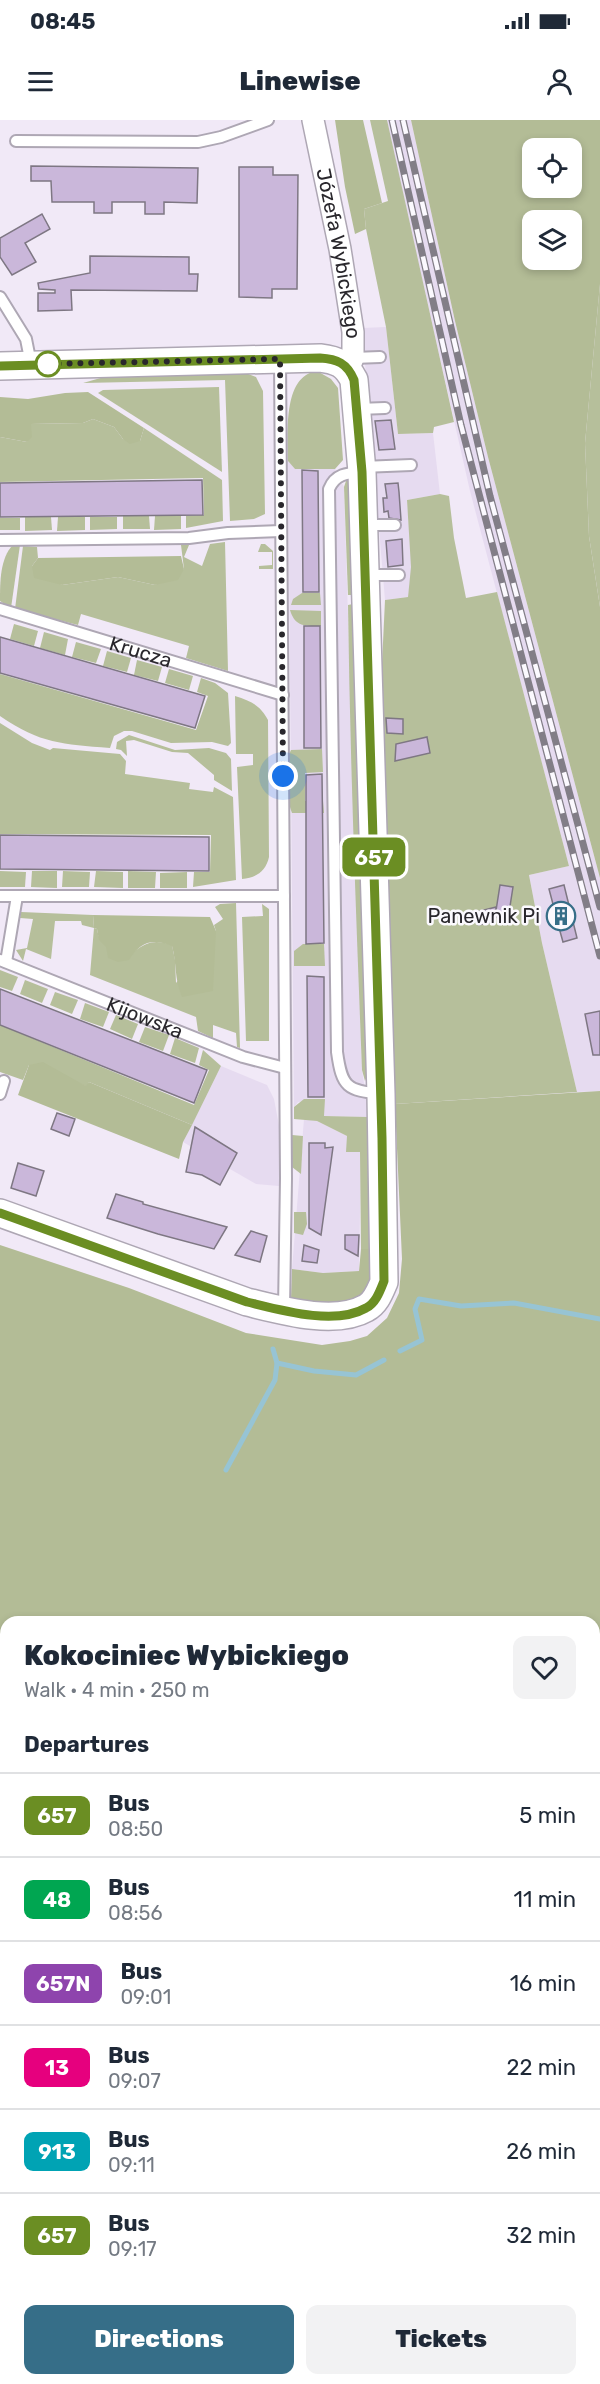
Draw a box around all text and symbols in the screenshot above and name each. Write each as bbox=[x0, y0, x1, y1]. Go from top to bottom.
text: 08:45 bbox=[30, 8, 96, 35]
icon: menu bbox=[24, 65, 57, 98]
text: Linewise bbox=[239, 65, 361, 97]
icon: person bbox=[543, 65, 576, 98]
map controls bbox=[522, 138, 582, 270]
button: locate bbox=[522, 138, 582, 198]
street label: Józefa Wybickiego bbox=[311, 166, 365, 339]
button: layers bbox=[522, 210, 582, 270]
unlabelled marker bbox=[35, 351, 61, 377]
street label: Krucza bbox=[107, 631, 175, 673]
your location bbox=[268, 761, 298, 791]
line badge: 657 bbox=[340, 838, 409, 876]
text: 657 bbox=[354, 845, 394, 870]
building icon: Panewnik Pi bbox=[545, 900, 577, 932]
place label: Panewnik Pi bbox=[428, 904, 540, 928]
street label: Kijowska bbox=[103, 992, 187, 1044]
button: heart bbox=[513, 1636, 576, 1699]
text: Kokociniec Wybickiego bbox=[24, 1639, 349, 1672]
text: Walk · 4 min · 250 m bbox=[24, 1678, 209, 1702]
text: Departures bbox=[24, 1731, 149, 1758]
text: Bus bbox=[108, 1790, 150, 1817]
text: 5 min bbox=[519, 1802, 576, 1829]
text: 657 bbox=[37, 1803, 77, 1828]
text: 08:50 bbox=[108, 1817, 163, 1841]
text: Bus bbox=[108, 1874, 150, 1901]
text: 11 min bbox=[514, 1886, 576, 1913]
text: 48 bbox=[43, 1887, 71, 1912]
text: 08:56 bbox=[108, 1901, 162, 1925]
text: Bus bbox=[120, 1958, 162, 1985]
text: 16 min bbox=[510, 1970, 576, 1997]
text: 657N bbox=[36, 1971, 90, 1996]
text: 09:01 bbox=[120, 1985, 171, 2009]
text: Bus bbox=[108, 2042, 150, 2069]
text: 22 min bbox=[507, 2054, 576, 2081]
text: 13 bbox=[45, 2055, 69, 2080]
text: 09:07 bbox=[108, 2069, 161, 2093]
text: Bus bbox=[108, 2126, 150, 2153]
text: 26 min bbox=[506, 2138, 576, 2165]
text: 913 bbox=[38, 2139, 76, 2164]
text: 09:11 bbox=[108, 2153, 155, 2177]
text: Bus bbox=[108, 2210, 150, 2237]
text: 32 min bbox=[506, 2222, 576, 2249]
text: 657 bbox=[37, 2223, 77, 2248]
text: 09:17 bbox=[108, 2237, 157, 2261]
button: Directions bbox=[24, 2305, 294, 2374]
button: Tickets bbox=[306, 2305, 576, 2374]

